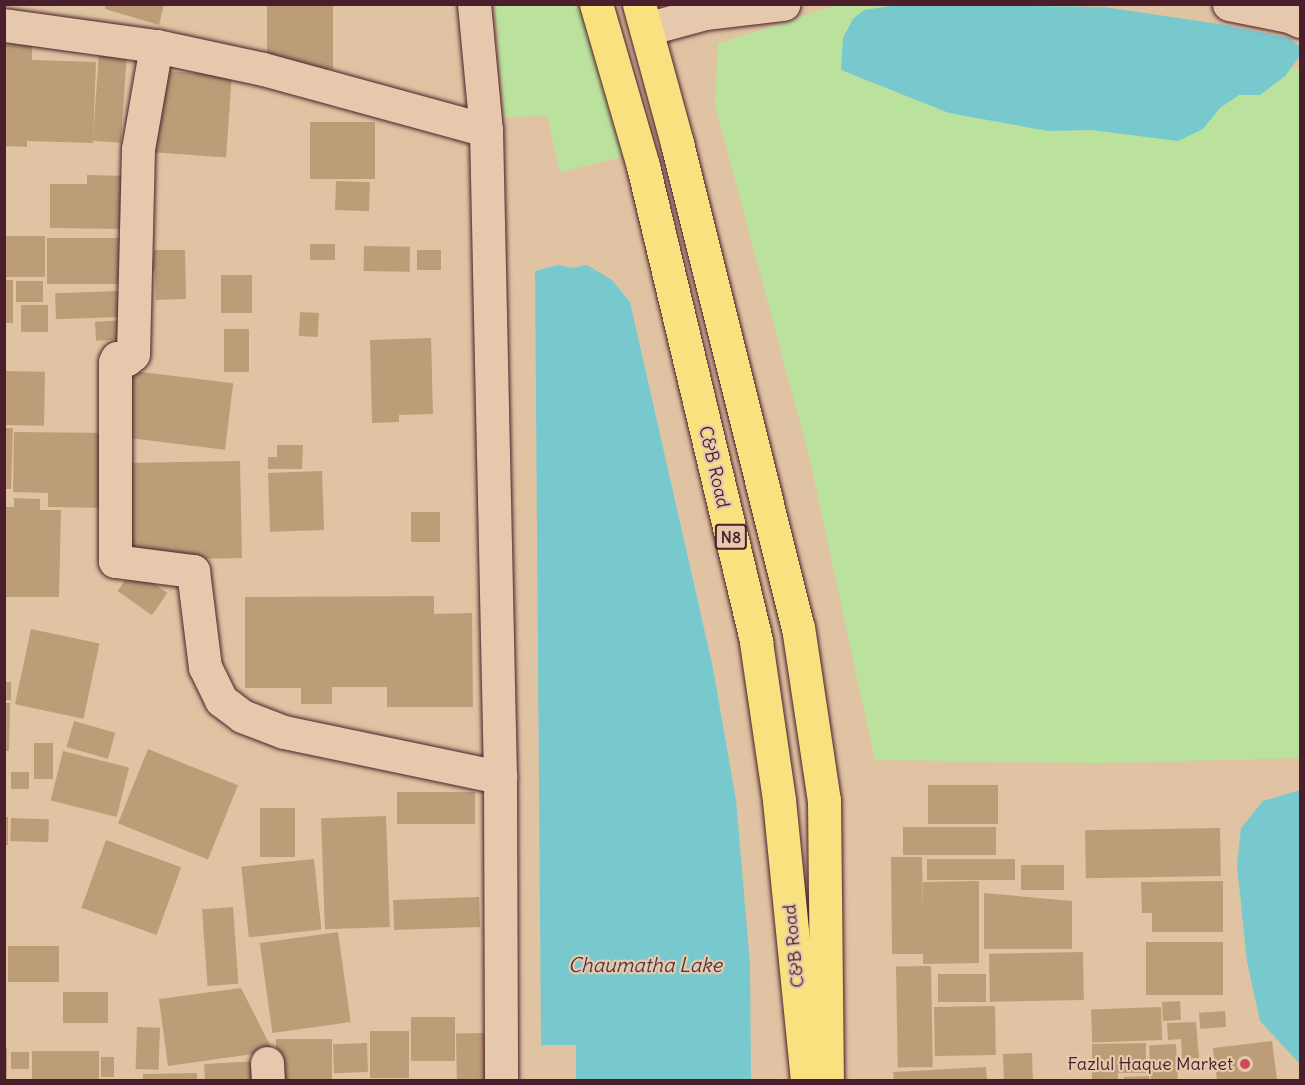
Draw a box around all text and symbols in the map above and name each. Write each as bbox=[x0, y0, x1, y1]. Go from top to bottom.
street label: C&B Road bbox=[694, 424, 734, 510]
road number: N8 bbox=[714, 524, 748, 550]
street label: C&B Road bbox=[779, 903, 809, 989]
water label: Chaumatha Lake bbox=[568, 952, 722, 976]
place label: Fazlul Haque Market bbox=[1068, 1053, 1233, 1075]
marker: Fazlul Haque Market bbox=[1238, 1057, 1252, 1071]

